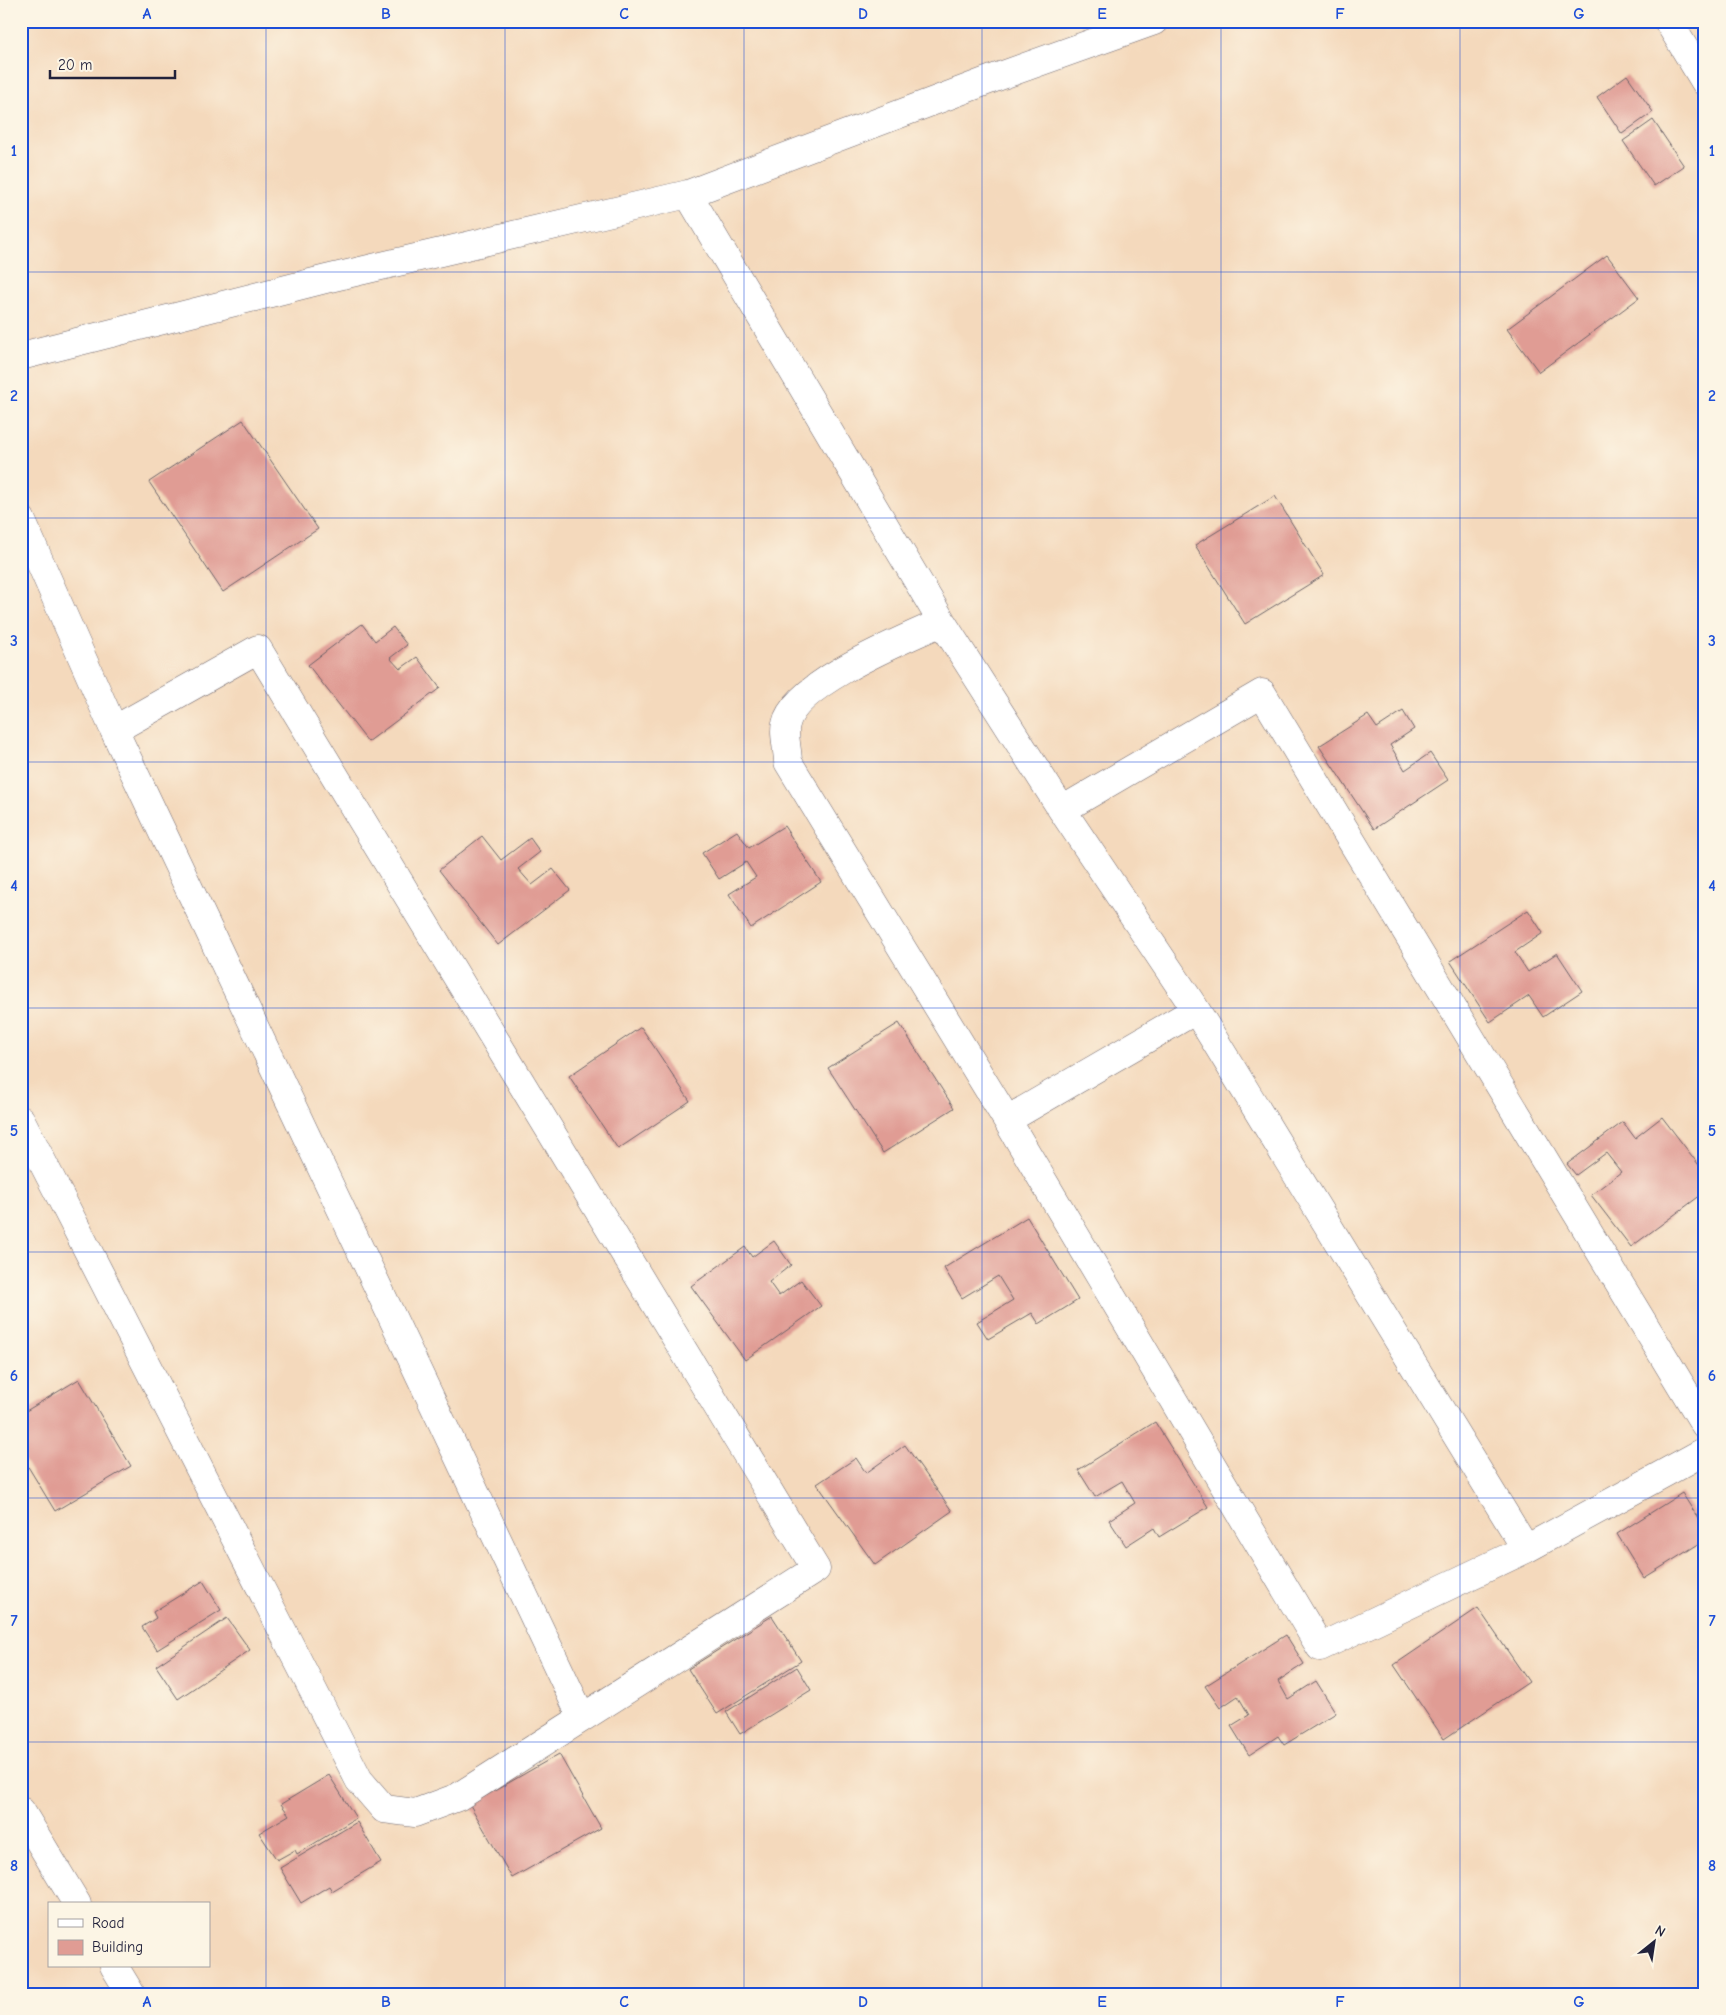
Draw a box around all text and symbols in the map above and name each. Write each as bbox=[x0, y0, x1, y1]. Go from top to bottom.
text: A bbox=[143, 5, 152, 23]
text: B bbox=[381, 5, 391, 23]
text: C bbox=[619, 5, 629, 23]
text: D bbox=[858, 5, 868, 23]
text: E bbox=[1097, 5, 1107, 23]
text: F bbox=[1335, 5, 1345, 23]
text: G bbox=[1573, 5, 1585, 23]
scale bar bbox=[50, 48, 175, 80]
text: 20 m bbox=[58, 56, 92, 74]
text: 1 bbox=[11, 142, 17, 160]
text: 1 bbox=[1709, 142, 1715, 160]
text: 2 bbox=[10, 387, 18, 405]
text: 2 bbox=[1708, 387, 1716, 405]
text: 3 bbox=[10, 632, 18, 650]
text: 3 bbox=[1708, 632, 1716, 650]
text: 4 bbox=[10, 877, 18, 895]
text: 4 bbox=[1708, 877, 1716, 895]
text: 5 bbox=[10, 1122, 18, 1140]
text: 5 bbox=[1708, 1122, 1716, 1140]
text: 6 bbox=[10, 1367, 18, 1385]
text: 6 bbox=[1708, 1367, 1716, 1385]
text: 7 bbox=[10, 1612, 18, 1630]
text: 7 bbox=[1708, 1612, 1716, 1630]
text: 8 bbox=[10, 1857, 18, 1875]
text: 8 bbox=[1708, 1857, 1716, 1875]
legend bbox=[48, 1902, 210, 1968]
text: Road bbox=[92, 1914, 124, 1932]
north arrow bbox=[1628, 1918, 1678, 1968]
text: N bbox=[1652, 1922, 1668, 1941]
text: Building bbox=[92, 1938, 143, 1956]
text: A bbox=[143, 1993, 152, 2011]
text: B bbox=[381, 1993, 391, 2011]
text: C bbox=[619, 1993, 629, 2011]
text: D bbox=[858, 1993, 868, 2011]
text: E bbox=[1097, 1993, 1107, 2011]
text: F bbox=[1335, 1993, 1345, 2011]
text: G bbox=[1573, 1993, 1585, 2011]

